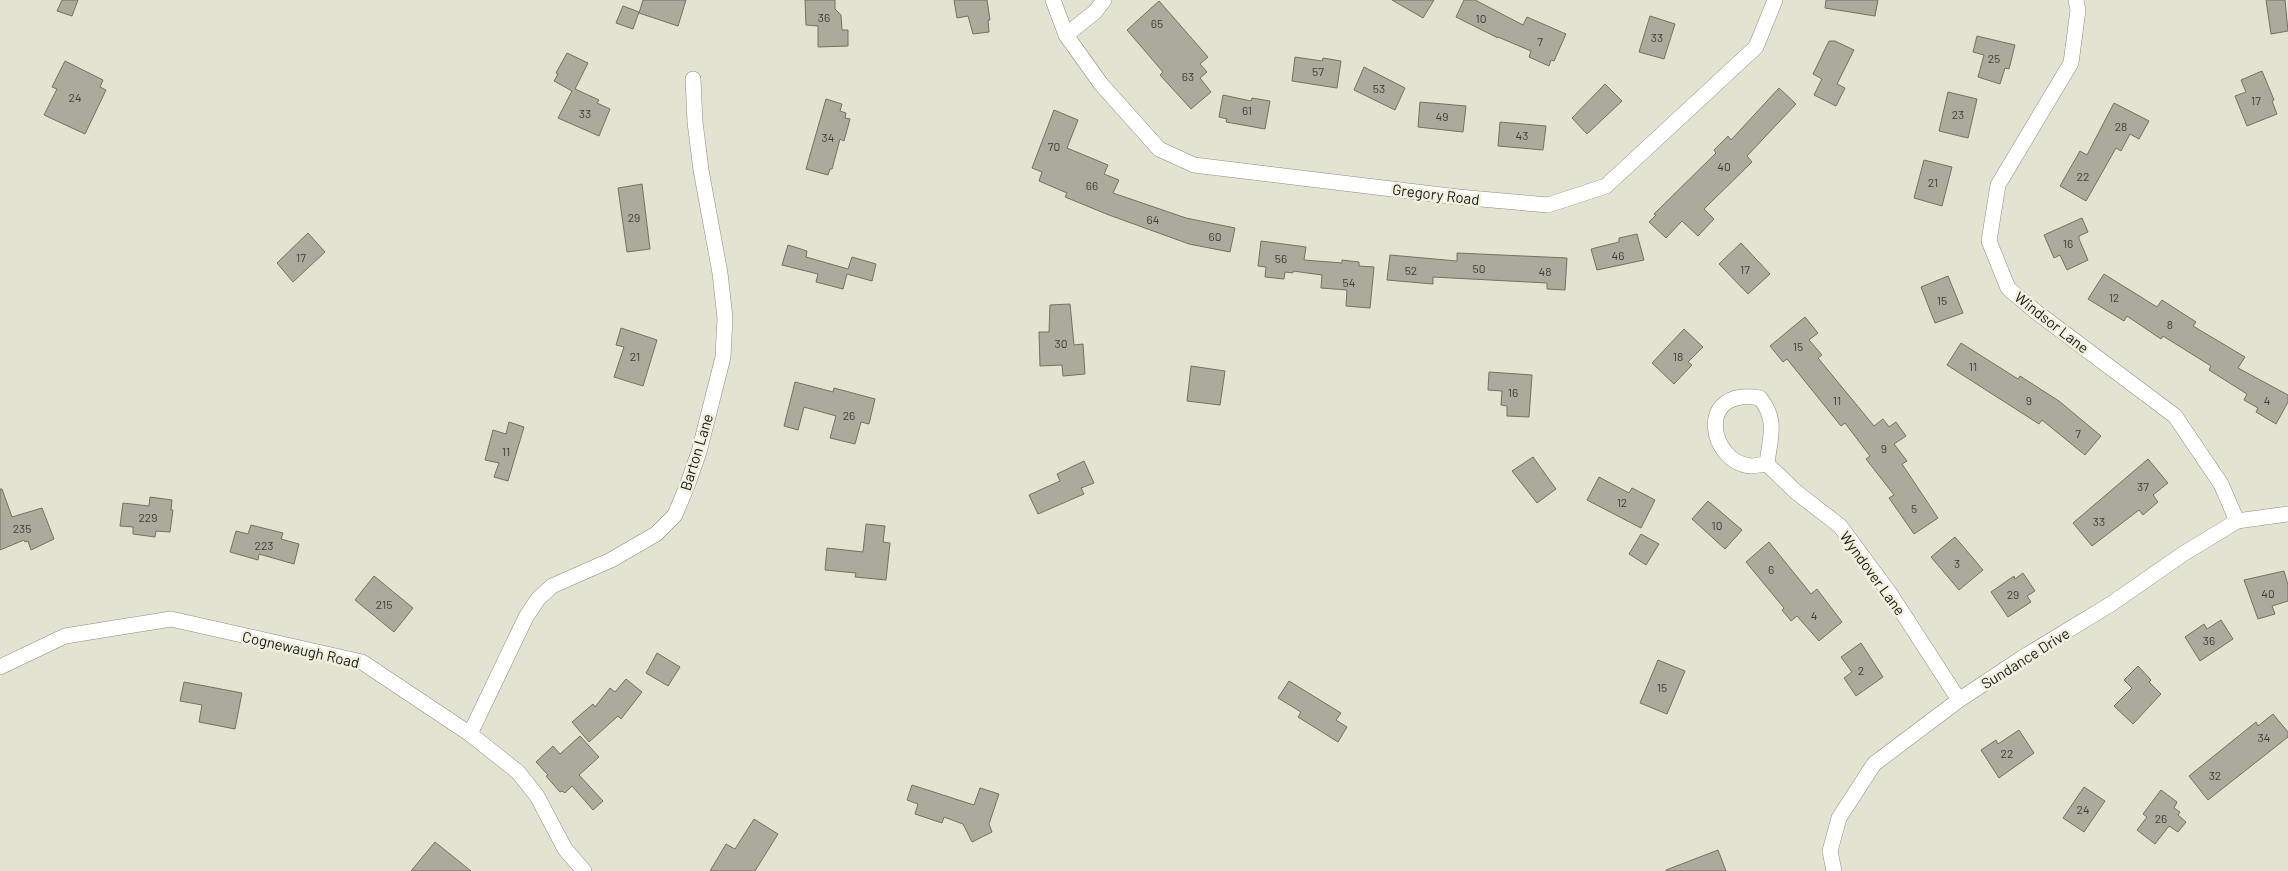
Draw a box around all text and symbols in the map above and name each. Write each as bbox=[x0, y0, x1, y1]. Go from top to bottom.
house number: 36 bbox=[818, 10, 830, 24]
house number: 10 bbox=[1476, 11, 1486, 25]
house number: 65 bbox=[1151, 16, 1163, 30]
house number: 33 bbox=[1651, 30, 1663, 44]
house number: 7 bbox=[1537, 34, 1543, 48]
house number: 25 bbox=[1988, 51, 2000, 65]
house number: 57 bbox=[1312, 64, 1324, 78]
house number: 63 bbox=[1182, 69, 1194, 83]
house number: 53 bbox=[1373, 81, 1385, 95]
house number: 24 bbox=[68, 90, 82, 104]
house number: 17 bbox=[2251, 93, 2261, 107]
house number: 61 bbox=[1242, 103, 1252, 117]
house number: 33 bbox=[579, 106, 591, 120]
house number: 23 bbox=[1952, 107, 1964, 121]
house number: 49 bbox=[1436, 109, 1448, 123]
house number: 28 bbox=[2115, 119, 2127, 133]
house number: 43 bbox=[1516, 128, 1528, 142]
house number: 34 bbox=[822, 130, 834, 144]
house number: 70 bbox=[1048, 139, 1060, 153]
house number: 40 bbox=[1717, 159, 1731, 173]
house number: 22 bbox=[2077, 169, 2089, 183]
house number: 21 bbox=[1928, 175, 1938, 189]
house number: 66 bbox=[1086, 178, 1098, 192]
street label: Gregory Road bbox=[1391, 180, 1481, 208]
house number: 29 bbox=[628, 210, 640, 224]
house number: 64 bbox=[1147, 212, 1159, 226]
house number: 60 bbox=[1209, 229, 1221, 243]
house number: 16 bbox=[2063, 236, 2073, 250]
house number: 46 bbox=[1612, 248, 1624, 262]
house number: 17 bbox=[296, 250, 306, 264]
house number: 56 bbox=[1275, 251, 1287, 265]
house number: 50 bbox=[1473, 261, 1485, 275]
house number: 17 bbox=[1740, 262, 1750, 276]
house number: 52 bbox=[1405, 263, 1417, 277]
house number: 48 bbox=[1539, 264, 1551, 278]
house number: 54 bbox=[1343, 275, 1355, 289]
street label: Windsor Lane bbox=[2011, 287, 2093, 357]
house number: 12 bbox=[2109, 290, 2119, 304]
house number: 15 bbox=[1937, 293, 1947, 307]
house number: 8 bbox=[2167, 317, 2173, 331]
house number: 30 bbox=[1055, 336, 1067, 350]
house number: 15 bbox=[1793, 339, 1803, 353]
house number: 21 bbox=[630, 349, 640, 363]
house number: 18 bbox=[1673, 349, 1683, 363]
house number: 11 bbox=[1969, 359, 1977, 373]
house number: 16 bbox=[1508, 385, 1518, 399]
house number: 11 bbox=[1833, 393, 1841, 407]
house number: 9 bbox=[2026, 393, 2032, 407]
house number: 4 bbox=[2264, 393, 2270, 407]
house number: 26 bbox=[843, 408, 855, 422]
street label: Barton Lane bbox=[676, 411, 716, 493]
house number: 7 bbox=[2075, 426, 2081, 440]
house number: 9 bbox=[1881, 441, 1887, 455]
house number: 11 bbox=[502, 444, 510, 458]
house number: 37 bbox=[2137, 479, 2149, 493]
house number: 12 bbox=[1617, 495, 1627, 509]
house number: 5 bbox=[1911, 501, 1917, 515]
house number: 229 bbox=[138, 510, 158, 524]
house number: 33 bbox=[2093, 514, 2105, 528]
house number: 10 bbox=[1712, 518, 1722, 532]
house number: 235 bbox=[13, 521, 31, 535]
street label: Wyndover Lane bbox=[1836, 527, 1910, 619]
house number: 223 bbox=[255, 538, 273, 552]
house number: 3 bbox=[1954, 556, 1960, 570]
house number: 6 bbox=[1768, 562, 1774, 576]
house number: 40 bbox=[2261, 586, 2275, 600]
house number: 29 bbox=[2007, 587, 2019, 601]
house number: 215 bbox=[376, 597, 392, 611]
house number: 4 bbox=[1811, 608, 1817, 622]
street label: Sundance Drive bbox=[1977, 624, 2073, 692]
street label: Cognewaugh Road bbox=[241, 627, 361, 671]
house number: 36 bbox=[2203, 633, 2215, 647]
house number: 2 bbox=[1858, 663, 1864, 677]
house number: 15 bbox=[1657, 680, 1667, 694]
house number: 34 bbox=[2258, 730, 2270, 744]
house number: 22 bbox=[2001, 746, 2013, 760]
house number: 32 bbox=[2209, 768, 2221, 782]
house number: 24 bbox=[2076, 802, 2090, 816]
house number: 26 bbox=[2155, 811, 2167, 825]

